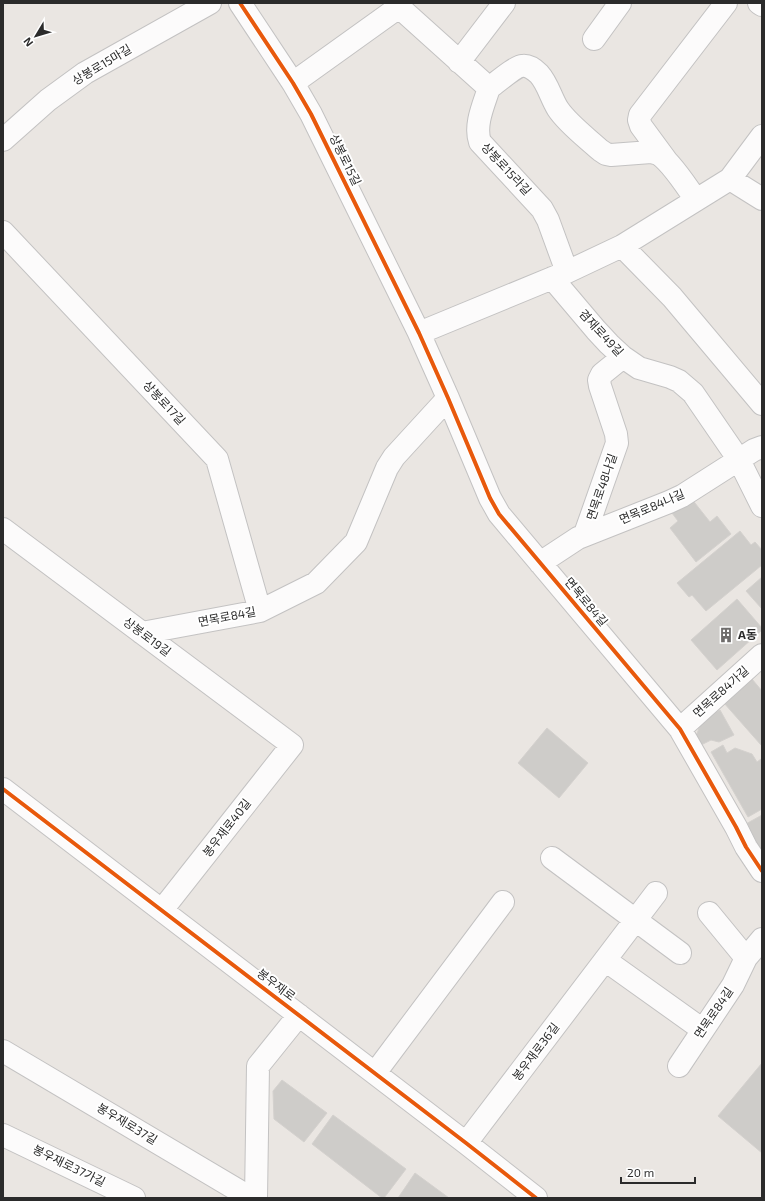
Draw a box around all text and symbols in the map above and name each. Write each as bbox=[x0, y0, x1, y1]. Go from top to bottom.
north arrow bbox=[16, 16, 56, 56]
text: N bbox=[20, 35, 35, 50]
street label: 상봉로15마길 bbox=[69, 41, 134, 87]
street label: 상봉로15길 bbox=[327, 132, 364, 188]
street label: 상봉로15라길 bbox=[479, 139, 535, 197]
street label: 겸재로49길 bbox=[577, 306, 627, 358]
street label: 상봉로17길 bbox=[141, 377, 189, 427]
street label: 면목로48나길 bbox=[583, 451, 619, 522]
street label: 면목로84나길 bbox=[617, 486, 687, 526]
street label: 면목로84길 bbox=[562, 574, 611, 628]
street label: 면목로84길 bbox=[197, 604, 257, 629]
street label: 상봉로19길 bbox=[121, 614, 174, 659]
building icon: A동 bbox=[717, 626, 735, 644]
place label: A동 bbox=[738, 627, 757, 641]
street label: 면목로84가길 bbox=[690, 663, 751, 720]
street label: 봉우재로40길 bbox=[199, 796, 253, 859]
street label: 봉우재로 bbox=[255, 965, 298, 1003]
street label: 면목로84길 bbox=[691, 984, 735, 1041]
street label: 봉우재로36길 bbox=[509, 1020, 561, 1083]
street label: 봉우재로37길 bbox=[95, 1100, 160, 1147]
street label: 봉우재로37가길 bbox=[31, 1141, 108, 1189]
scale bar bbox=[621, 1159, 695, 1185]
text: 20 m bbox=[627, 1165, 654, 1179]

